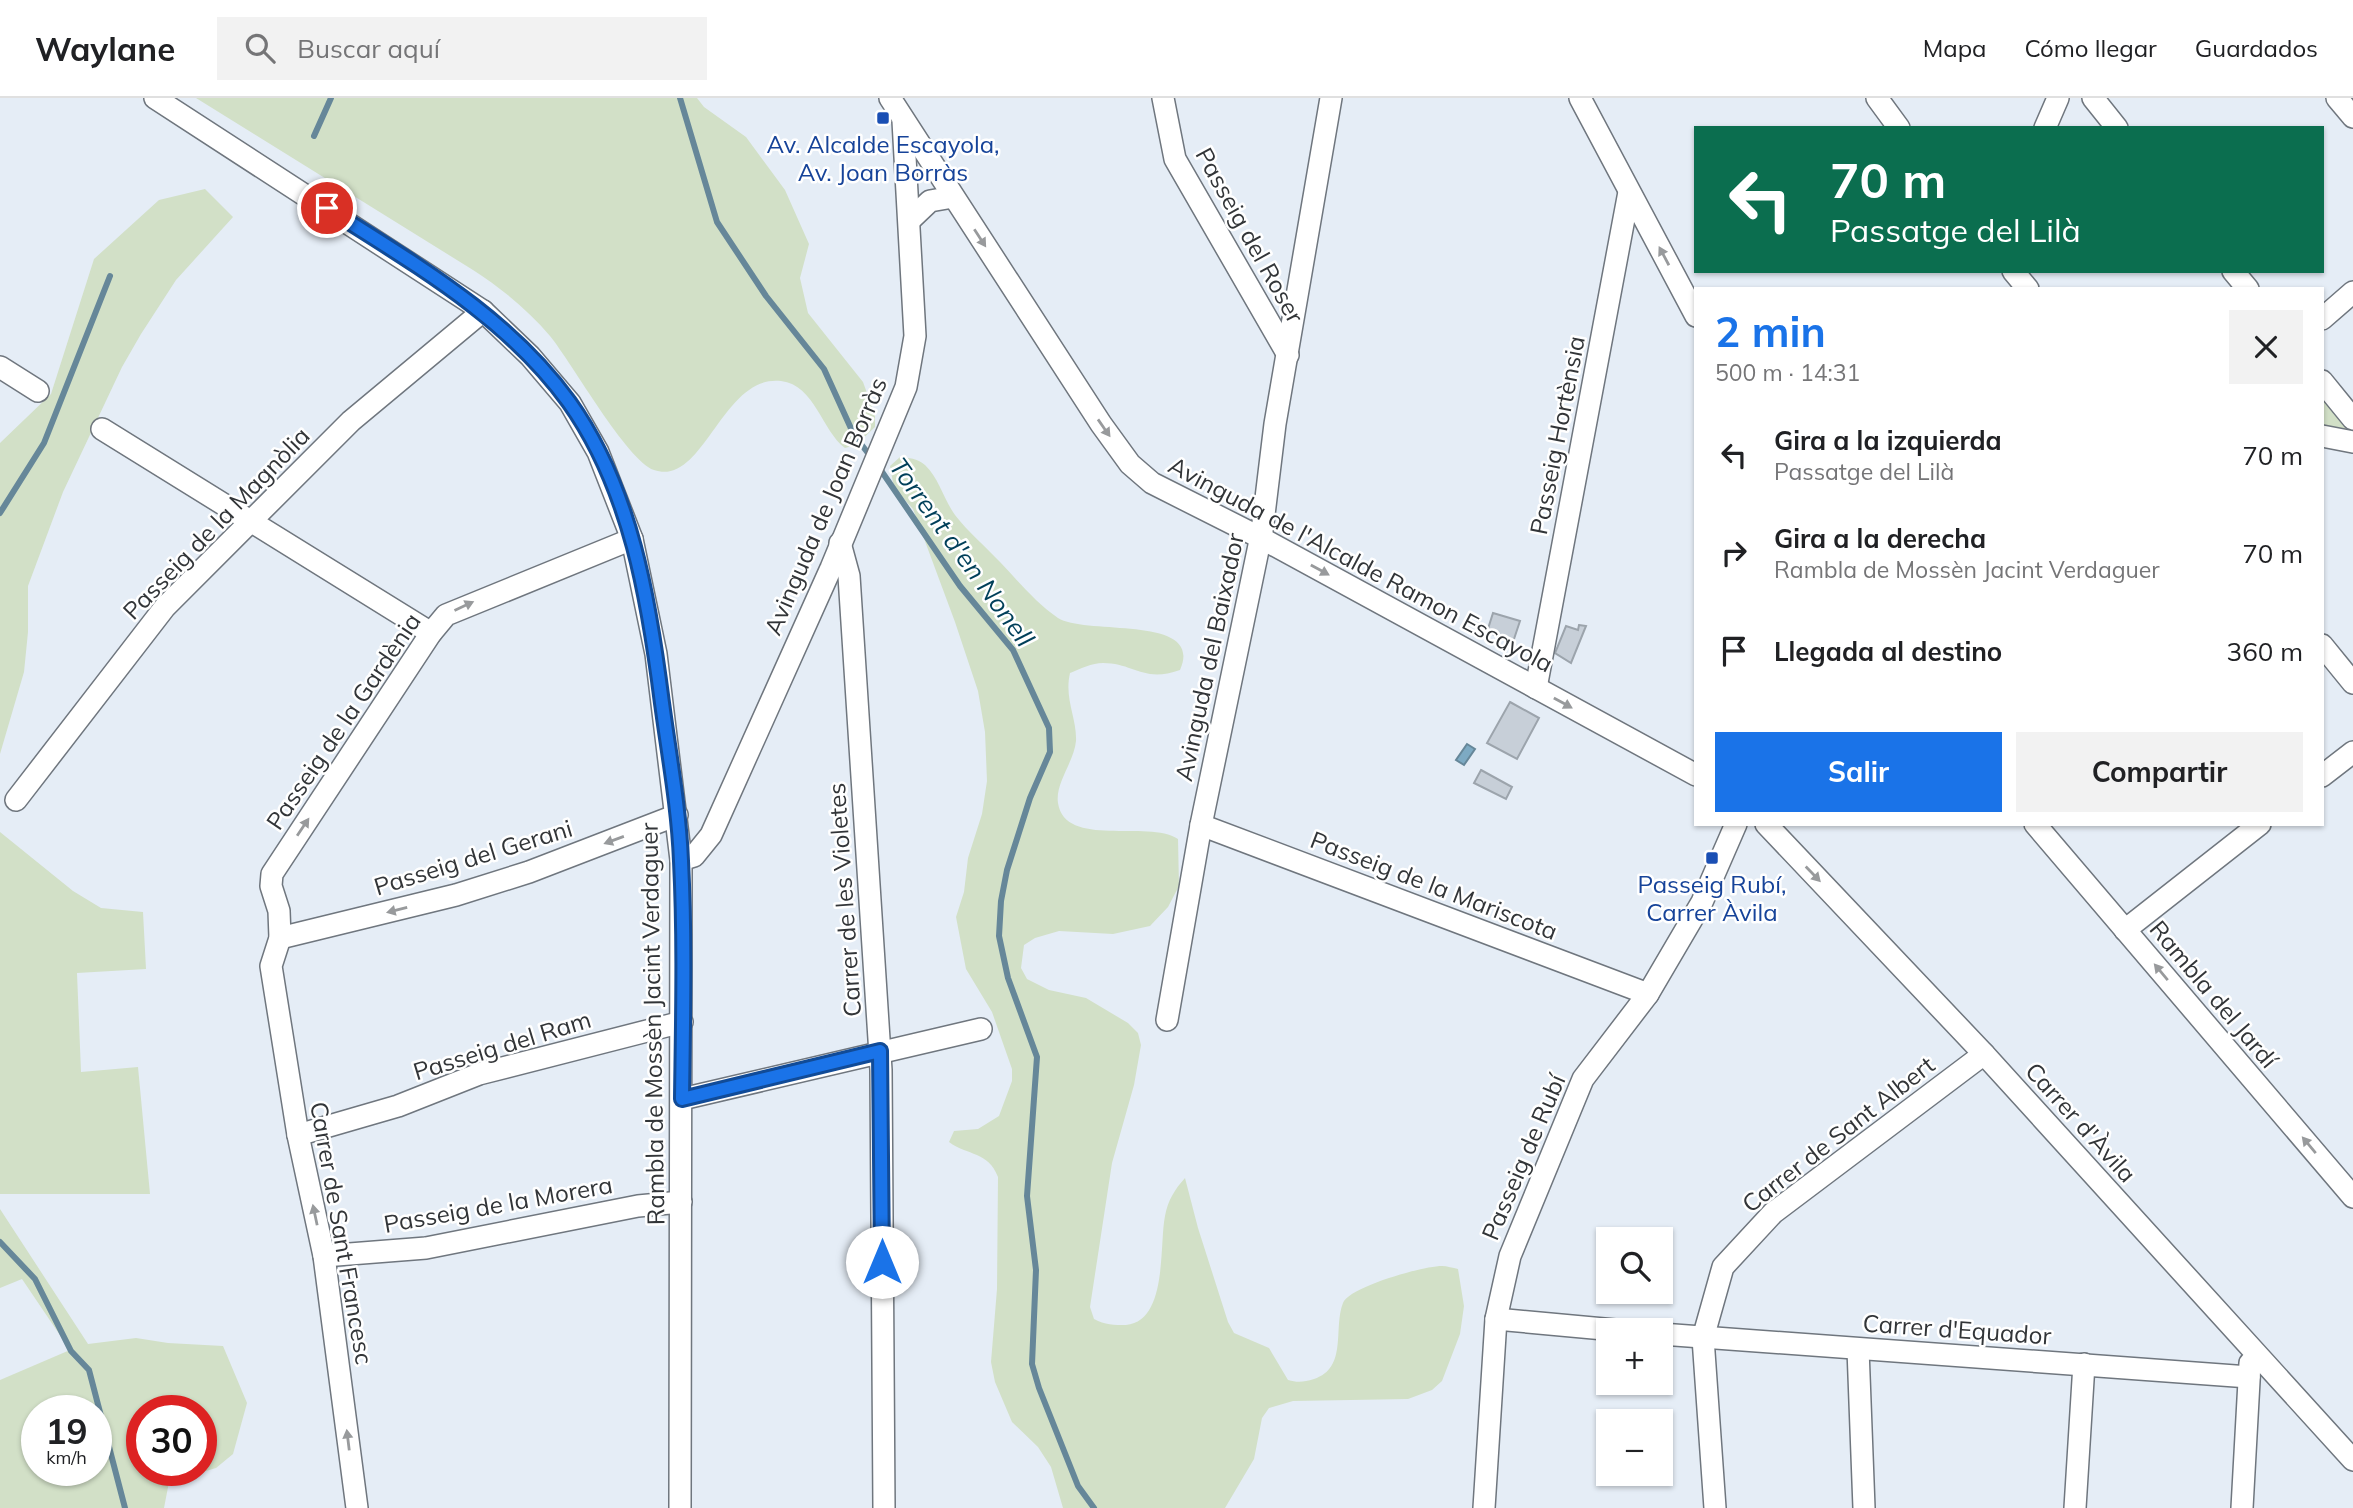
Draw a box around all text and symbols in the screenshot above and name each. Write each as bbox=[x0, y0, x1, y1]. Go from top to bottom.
search box bbox=[217, 17, 707, 80]
text: Waylane bbox=[35, 28, 175, 69]
icon: search bbox=[241, 29, 279, 67]
text: Buscar aquí bbox=[297, 32, 440, 65]
text: Mapa bbox=[1923, 33, 1986, 63]
text: Cómo llegar bbox=[2024, 33, 2157, 63]
text: Guardados bbox=[2195, 33, 2318, 63]
marker: Av. Alcalde Escayola, Av. Joan Borràs bbox=[875, 110, 891, 126]
place label: Av. Alcalde Escayola, Av. Joan Borràs bbox=[766, 129, 1000, 187]
street label: Passeig del Roser bbox=[1189, 142, 1311, 328]
text: 70 m bbox=[1830, 149, 1946, 210]
icon: left bbox=[1715, 154, 1806, 245]
pin bbox=[297, 178, 357, 238]
icon: arrive bbox=[308, 189, 346, 227]
text: Passatge del Lilà bbox=[1830, 210, 2081, 250]
one-way arrow bbox=[973, 229, 987, 247]
one-way arrow bbox=[1658, 246, 1669, 266]
text: 2 min bbox=[1715, 305, 1826, 358]
button: close bbox=[2229, 310, 2303, 384]
street label: Passeig Hortènsia bbox=[1523, 333, 1591, 537]
text: 500 m · 14:31 bbox=[1715, 358, 1860, 387]
street label: Avinguda de Joan Borràs bbox=[757, 373, 893, 639]
one-way arrow bbox=[1097, 419, 1111, 437]
street label: Passeig de la Magnòlia bbox=[116, 421, 316, 625]
text: Gira a la izquierda bbox=[1774, 424, 2002, 457]
icon: left bbox=[1715, 436, 1753, 474]
text: 70 m bbox=[2242, 439, 2303, 472]
street label: Avinguda de l'Alcalde Ramon Escayola bbox=[1164, 450, 1558, 678]
water label: Torrent d'en Nonell bbox=[882, 451, 1042, 654]
text: Passatge del Lilà bbox=[1774, 457, 1954, 486]
text: Gira a la derecha bbox=[1774, 522, 1986, 555]
street label: Avinguda del Baixador bbox=[1168, 530, 1250, 784]
icon: right bbox=[1715, 534, 1753, 572]
text: 70 m bbox=[2242, 537, 2303, 570]
text: Rambla de Mossèn Jacint Verdaguer bbox=[1774, 555, 2160, 584]
one-way arrow bbox=[1311, 564, 1330, 576]
one-way arrow bbox=[454, 600, 474, 612]
street label: Passeig de la Gardènia bbox=[259, 607, 427, 835]
icon: arrive bbox=[1715, 632, 1753, 670]
text: Llegada al destino bbox=[1774, 635, 2002, 668]
text: 360 m bbox=[2227, 635, 2303, 668]
one-way arrow bbox=[1554, 696, 1574, 708]
button: Salir bbox=[1715, 732, 2002, 812]
button: Compartir bbox=[2016, 732, 2303, 812]
street label: Carrer de les Violetes bbox=[821, 782, 867, 1018]
street label: Passeig del Gerani bbox=[370, 813, 576, 901]
one-way arrow bbox=[296, 818, 310, 836]
street label: Rambla de Mossèn Jacint Verdaguer bbox=[633, 822, 671, 1225]
street label: Passeig de la Mariscota bbox=[1306, 824, 1562, 946]
one-way arrow bbox=[603, 835, 624, 846]
marker: Passeig Rubí, Carrer Àvila bbox=[1704, 850, 1720, 866]
one-way arrow bbox=[1805, 865, 1821, 883]
place label: Passeig Rubí, Carrer Àvila bbox=[1638, 869, 1786, 927]
one-way arrow bbox=[386, 904, 408, 915]
street label: Rambla del Jardí bbox=[2144, 914, 2285, 1075]
one-way arrow bbox=[2153, 963, 2169, 981]
street label: Passeig del Ram bbox=[410, 1004, 594, 1086]
street label: Carrer de Sant Albert bbox=[1736, 1050, 1940, 1218]
street label: Carrer d'Àvila bbox=[2019, 1056, 2143, 1188]
street label: Passeig de Rubí bbox=[1475, 1068, 1572, 1244]
street label: Carrer de Sant Francesc bbox=[304, 1099, 380, 1367]
one-way arrow bbox=[2302, 1137, 2317, 1154]
street label: Passeig de la Morera bbox=[381, 1169, 615, 1239]
one-way arrow bbox=[309, 1204, 320, 1226]
position arrow bbox=[845, 1225, 919, 1299]
map controls bbox=[1596, 1227, 1673, 1486]
button: search bbox=[1596, 1227, 1673, 1304]
street label: Carrer d'Equador bbox=[1862, 1307, 2053, 1351]
button: + bbox=[1596, 1318, 1673, 1395]
speed limit sign: 30 bbox=[126, 1395, 217, 1486]
text: 19 bbox=[45, 1409, 88, 1453]
button: − bbox=[1596, 1409, 1673, 1486]
one-way arrow bbox=[342, 1429, 353, 1451]
text: km/h bbox=[46, 1446, 87, 1469]

